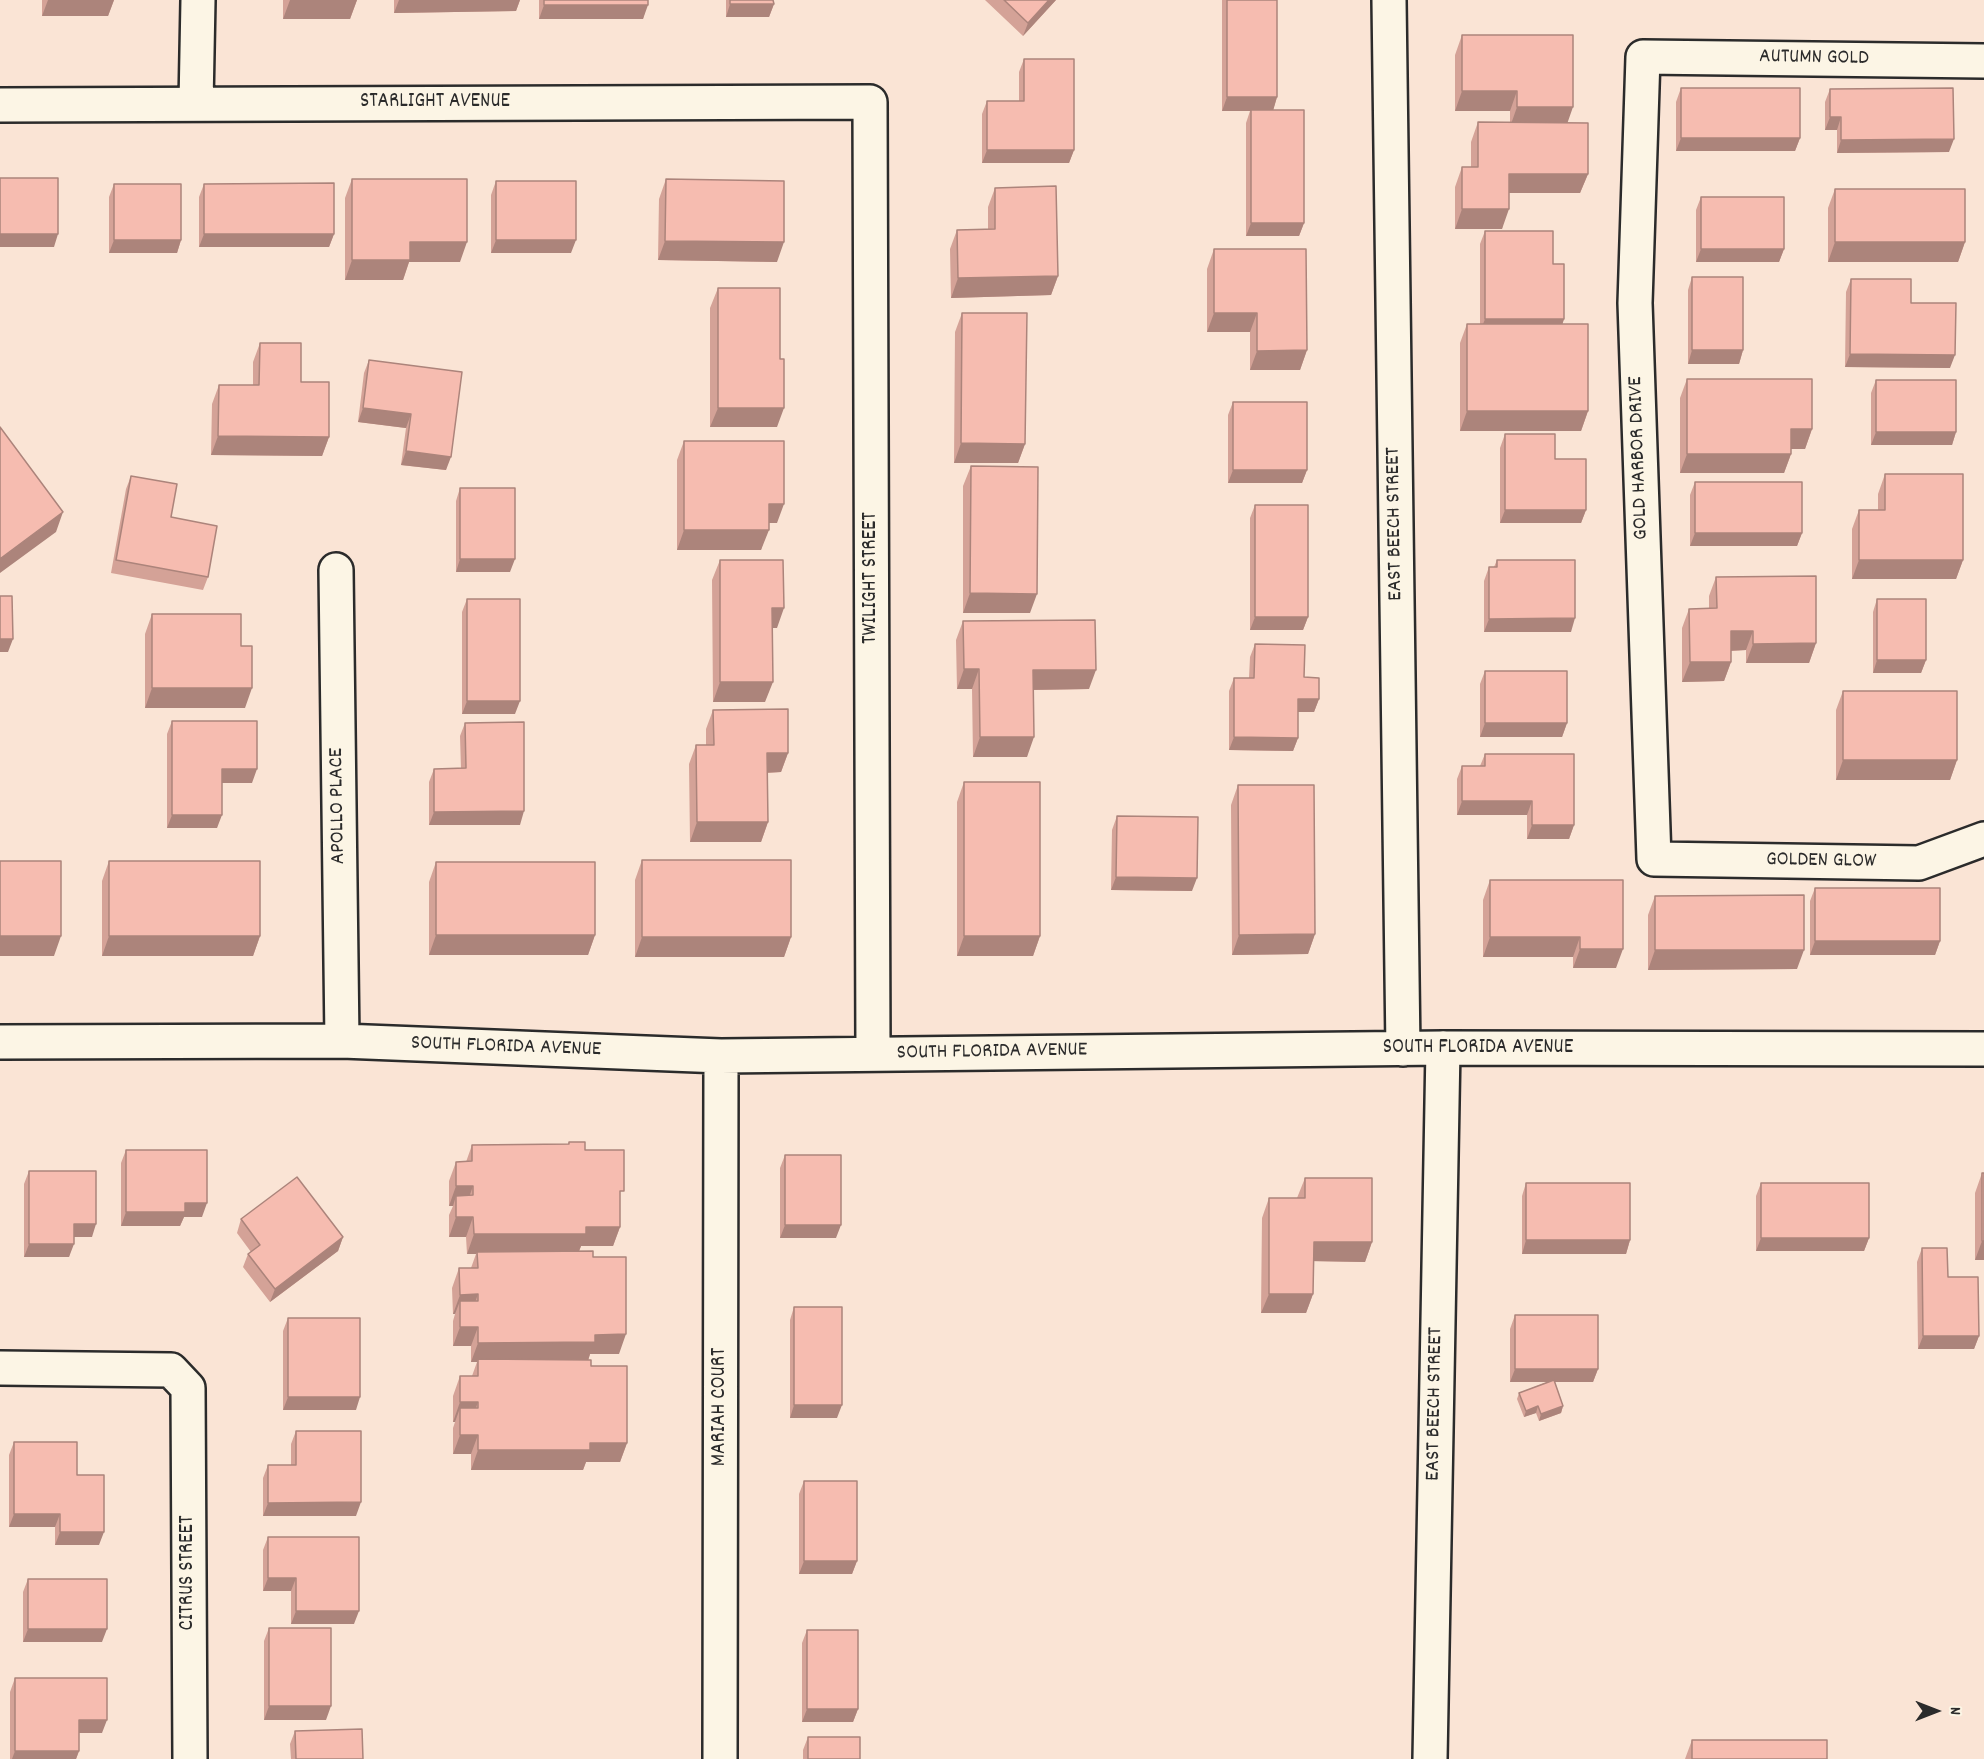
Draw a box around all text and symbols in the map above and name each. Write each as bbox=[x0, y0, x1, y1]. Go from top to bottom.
street label: AUTUMN GOLD bbox=[1759, 45, 1869, 73]
street label: STARLIGHT AVENUE bbox=[360, 90, 510, 116]
street label: GOLD HARBOR DRIVE bbox=[1625, 376, 1655, 540]
street label: EAST BEECH STREET bbox=[1382, 447, 1410, 601]
street label: TWILIGHT STREET bbox=[859, 512, 885, 644]
street label: APOLLO PLACE bbox=[325, 747, 353, 865]
street label: GOLDEN GLOW bbox=[1766, 848, 1876, 876]
street label: SOUTH FLORIDA AVENUE bbox=[410, 1032, 602, 1064]
street label: SOUTH FLORIDA AVENUE bbox=[1383, 1036, 1573, 1062]
street label: SOUTH FLORIDA AVENUE bbox=[897, 1039, 1087, 1067]
street label: EAST BEECH STREET bbox=[1422, 1327, 1450, 1481]
street label: MARIAH COURT bbox=[708, 1348, 734, 1466]
street label: CITRUS STREET bbox=[176, 1515, 202, 1631]
north arrow bbox=[1906, 1681, 1966, 1741]
text: N bbox=[1943, 1707, 1966, 1715]

